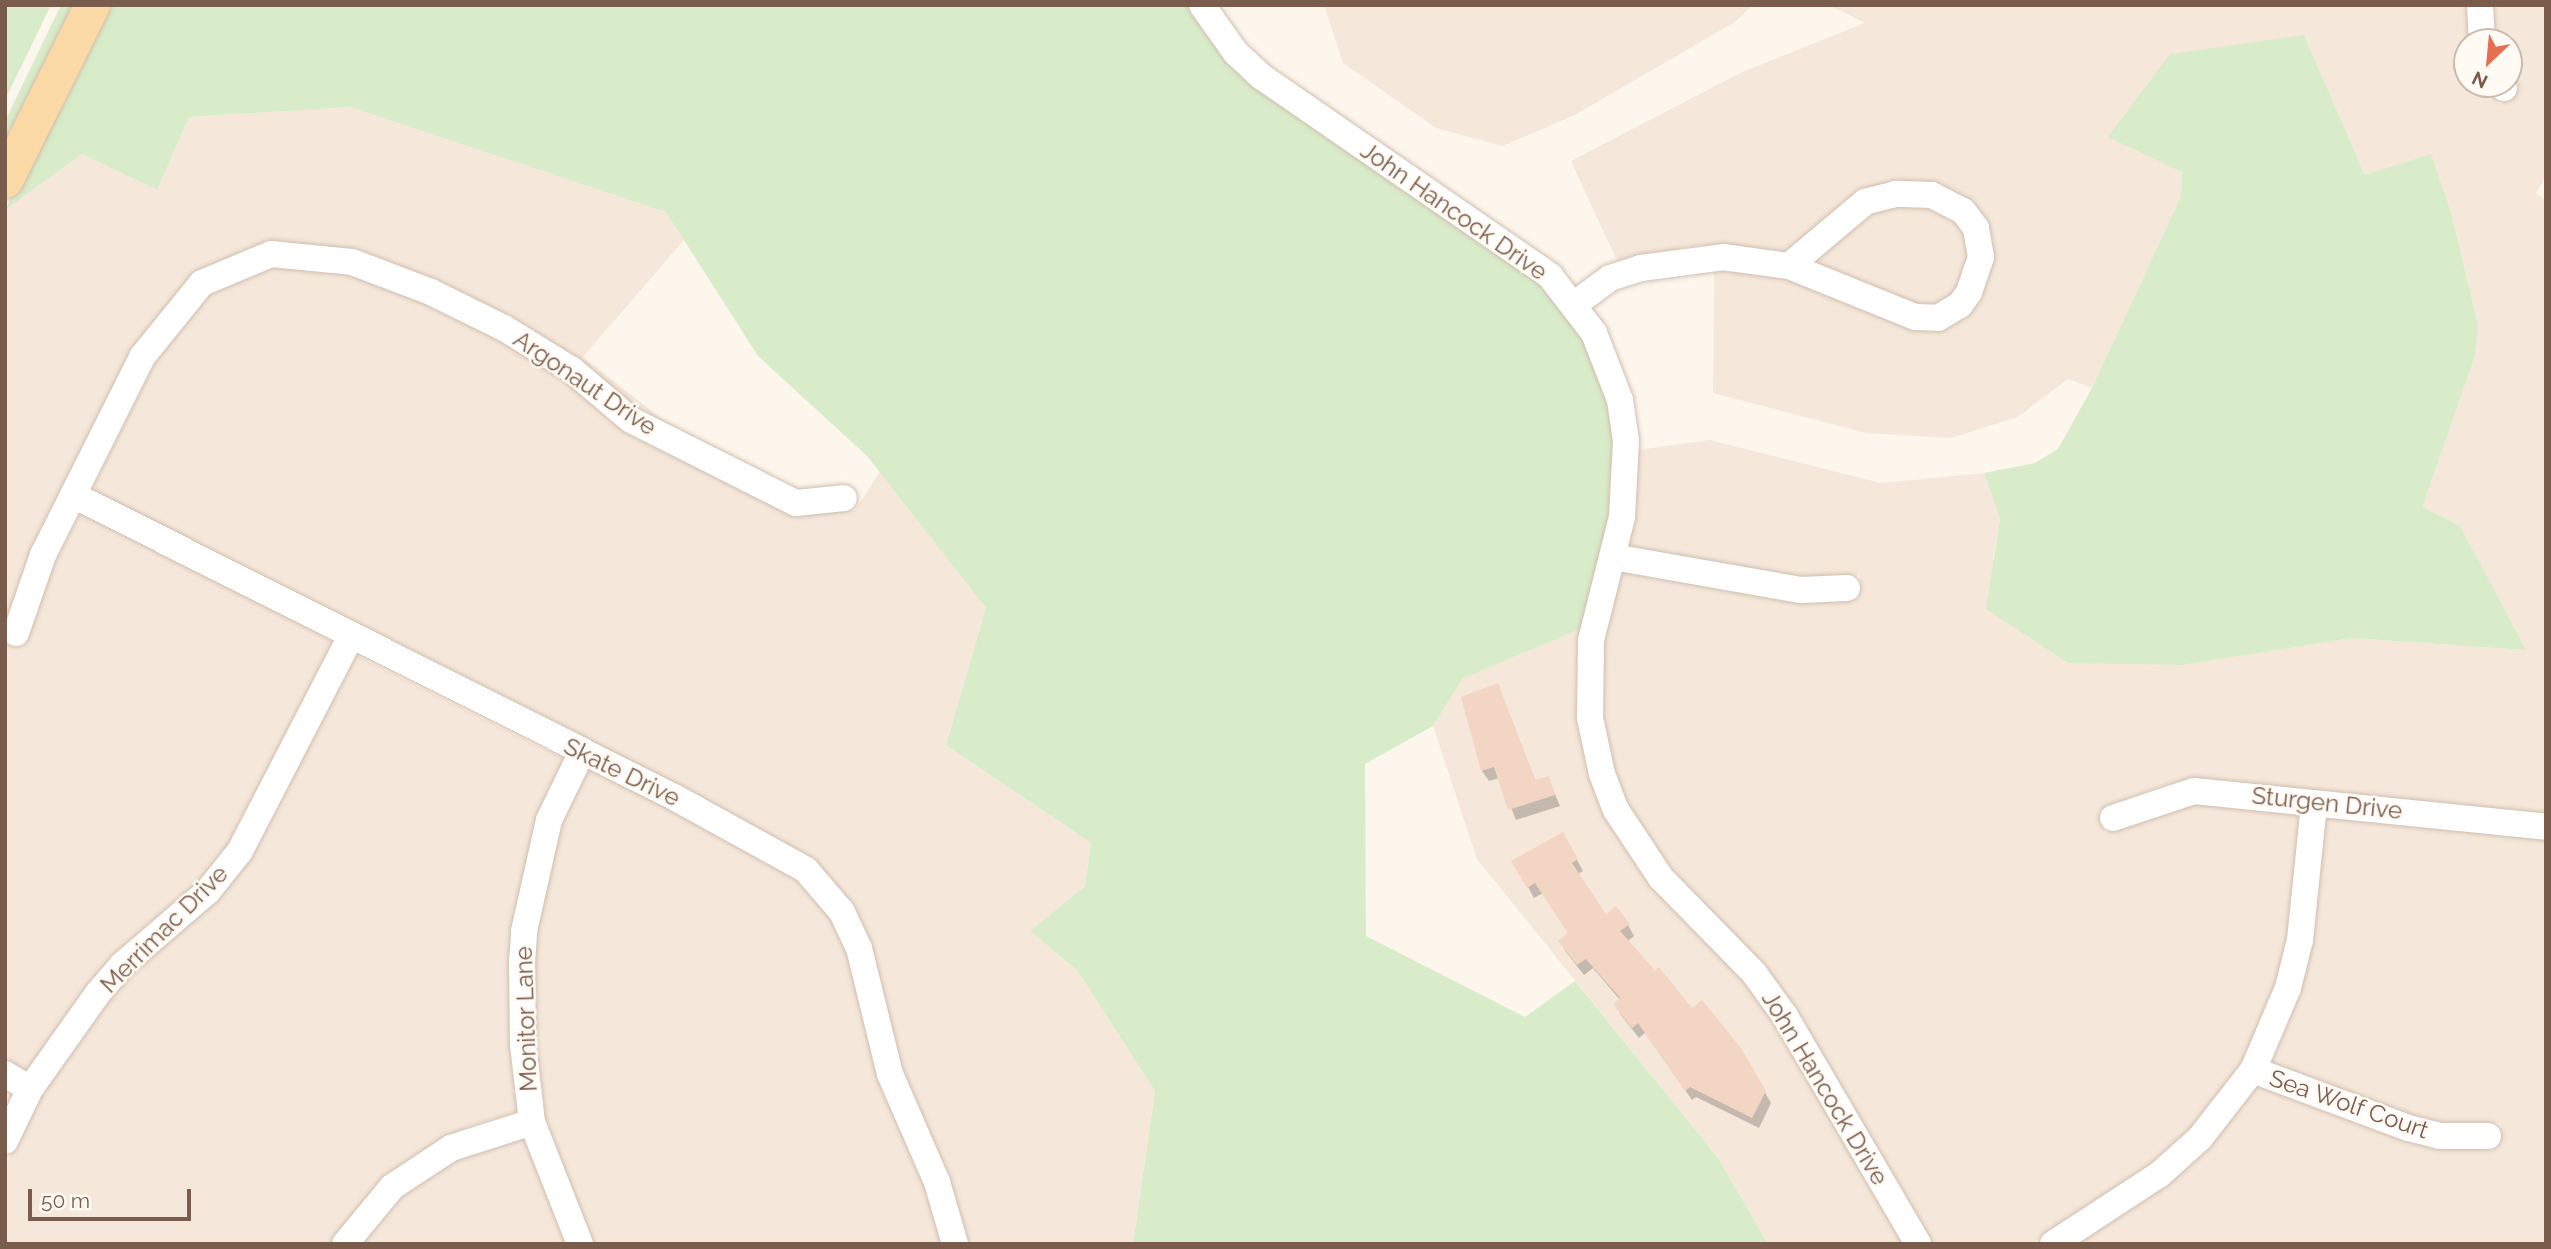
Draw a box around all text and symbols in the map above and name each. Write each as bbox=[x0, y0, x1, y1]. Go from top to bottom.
north arrow bbox=[2453, 28, 2523, 98]
text: N bbox=[2468, 67, 2491, 93]
street label: John Hancock Drive bbox=[1355, 136, 1553, 286]
street label: Argonaut Drive bbox=[508, 325, 662, 441]
street label: Skate Drive bbox=[559, 732, 685, 812]
street label: Sturgen Drive bbox=[2250, 781, 2404, 825]
street label: Merrimac Drive bbox=[94, 859, 234, 999]
street label: Monitor Lane bbox=[509, 945, 543, 1093]
street label: John Hancock Drive bbox=[1756, 986, 1894, 1190]
street label: Sea Wolf Court bbox=[2265, 1063, 2433, 1145]
scale bar bbox=[32, 1176, 194, 1220]
text: 50 m bbox=[41, 1188, 90, 1213]

